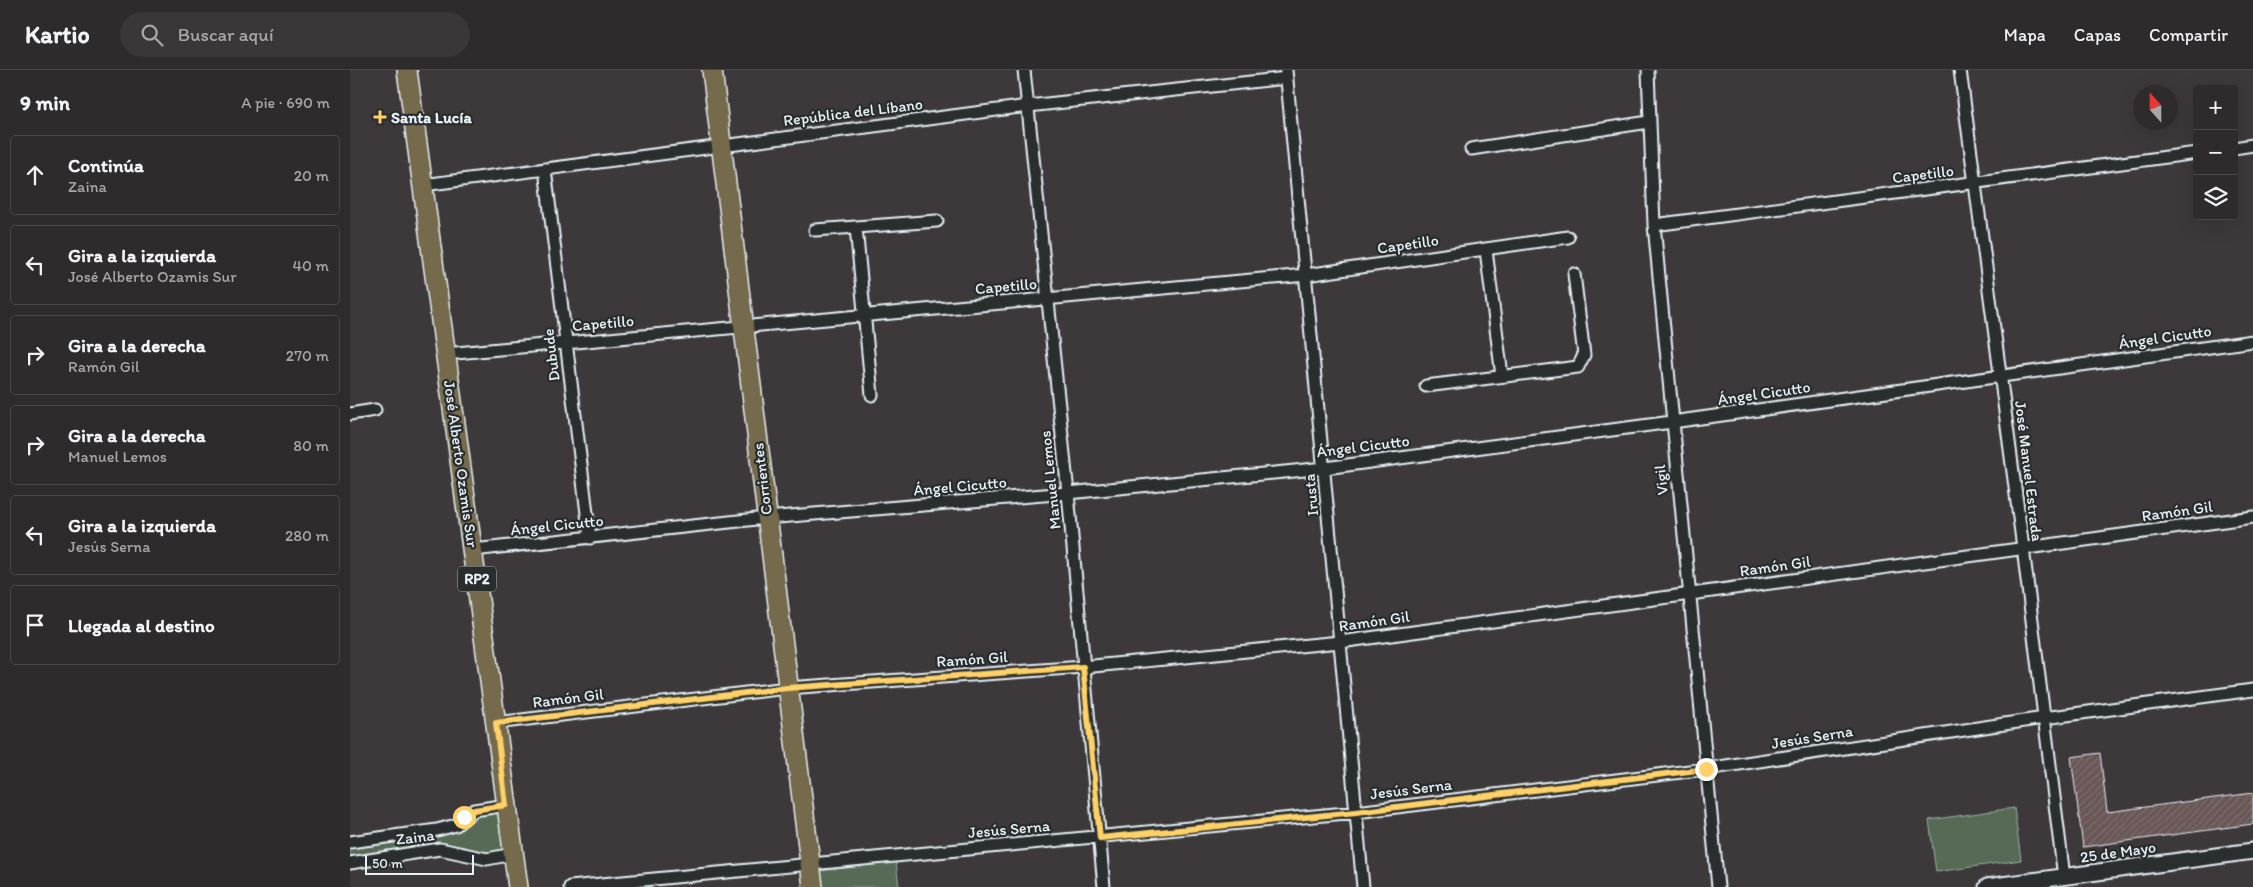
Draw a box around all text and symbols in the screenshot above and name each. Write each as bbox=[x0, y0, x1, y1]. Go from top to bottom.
search box bbox=[120, 12, 470, 57]
text: Kartio bbox=[25, 20, 90, 49]
icon: search bbox=[138, 21, 166, 49]
text: Buscar aquí bbox=[178, 23, 274, 46]
text: Mapa bbox=[2004, 24, 2046, 46]
text: Capas bbox=[2074, 24, 2121, 46]
text: Compartir bbox=[2149, 24, 2228, 46]
north arrow bbox=[2133, 85, 2178, 130]
map controls bbox=[2193, 85, 2238, 220]
button: + bbox=[2193, 85, 2238, 130]
text: 9 min bbox=[20, 90, 70, 115]
text: A pie · 690 m bbox=[241, 93, 330, 112]
street label: República del Líbano bbox=[782, 94, 924, 130]
place label: Santa Lucía bbox=[391, 108, 472, 127]
marker: Santa Lucía bbox=[373, 110, 387, 124]
button: − bbox=[2193, 130, 2238, 175]
text: Continúa bbox=[68, 154, 144, 177]
icon: ahead bbox=[21, 161, 49, 189]
street label: Capetillo bbox=[1891, 161, 1955, 187]
text: 20 m bbox=[294, 166, 329, 185]
button: layers bbox=[2193, 175, 2238, 220]
text: Zaina bbox=[68, 177, 107, 196]
street label: Capetillo bbox=[1376, 230, 1440, 258]
text: Gira a la izquierda bbox=[68, 244, 216, 267]
icon: left bbox=[21, 251, 49, 279]
text: 40 m bbox=[292, 256, 329, 275]
text: José Alberto Ozamis Sur bbox=[68, 267, 237, 286]
street label: Capetillo bbox=[974, 274, 1038, 298]
street label: Capetillo bbox=[571, 311, 635, 335]
street label: Ángel Cicutto bbox=[2117, 321, 2213, 353]
street label: Dubude bbox=[538, 327, 564, 382]
text: Gira a la derecha bbox=[68, 334, 206, 357]
icon: right bbox=[21, 341, 49, 369]
text: 270 m bbox=[286, 346, 329, 365]
text: Ramón Gil bbox=[68, 357, 139, 376]
street label: Ángel Cicutto bbox=[1716, 377, 1812, 409]
street label: José Alberto Ozamis Sur bbox=[440, 379, 482, 549]
street label: José Manuel Estrada bbox=[2011, 400, 2047, 542]
text: Gira a la derecha bbox=[68, 424, 206, 447]
street label: Manuel Lemos bbox=[1035, 430, 1065, 530]
icon: right bbox=[21, 431, 49, 459]
street label: Ángel Cicutto bbox=[1315, 431, 1411, 461]
text: 80 m bbox=[293, 436, 329, 455]
street label: Corrientes bbox=[748, 442, 776, 516]
text: Manuel Lemos bbox=[68, 447, 167, 466]
street label: Vigil bbox=[1650, 463, 1672, 496]
street label: Ángel Cicutto bbox=[913, 472, 1007, 500]
street label: Irusta bbox=[1300, 473, 1322, 517]
street label: Ramón Gil bbox=[2140, 497, 2214, 525]
street label: Ángel Cicutto bbox=[509, 511, 605, 539]
text: Gira a la izquierda bbox=[68, 514, 216, 537]
icon: left bbox=[21, 521, 49, 549]
text: 280 m bbox=[285, 526, 329, 545]
text: Jesús Serna bbox=[68, 537, 150, 556]
street label: Ramón Gil bbox=[1738, 552, 1812, 580]
road number: RP2 bbox=[458, 566, 496, 592]
street label: Ramón Gil bbox=[1337, 607, 1411, 635]
icon: arrive bbox=[21, 611, 49, 639]
text: Llegada al destino bbox=[68, 614, 215, 637]
street label: Ramón Gil bbox=[936, 647, 1009, 671]
street label: Ramón Gil bbox=[531, 684, 605, 712]
street label: Jesús Serna bbox=[1770, 721, 1855, 753]
route end bbox=[1695, 758, 1718, 781]
street label: Jesús Serna bbox=[1369, 774, 1454, 803]
route start bbox=[453, 806, 476, 829]
street label: Jesús Serna bbox=[967, 816, 1052, 842]
street label: Zaina bbox=[395, 825, 436, 849]
street label: 25 de Mayo bbox=[2079, 837, 2157, 867]
scale bar bbox=[365, 852, 474, 875]
text: 50 m bbox=[372, 855, 403, 872]

